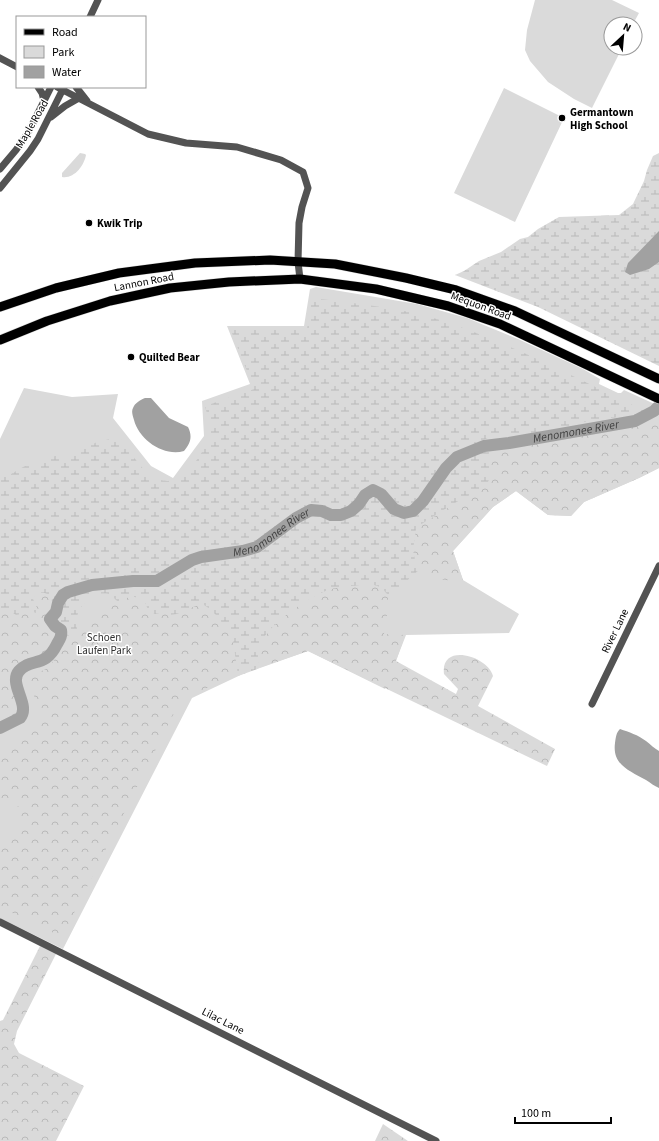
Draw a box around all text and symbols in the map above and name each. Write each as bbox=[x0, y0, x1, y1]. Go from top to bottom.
legend bbox=[16, 16, 146, 88]
north arrow bbox=[603, 16, 643, 56]
text: N bbox=[621, 19, 634, 36]
text: Road bbox=[52, 24, 78, 41]
text: Park bbox=[52, 44, 74, 61]
text: Water bbox=[52, 64, 82, 81]
street label: Maple Road bbox=[12, 97, 52, 151]
place label: Germantown High School bbox=[570, 105, 633, 133]
marker: Germantown High School bbox=[557, 113, 567, 123]
place label: Kwik Trip bbox=[97, 216, 143, 231]
marker: Kwik Trip bbox=[84, 218, 94, 228]
street label: Lannon Road bbox=[113, 269, 175, 295]
street label: Mequon Road bbox=[449, 288, 513, 324]
place label: Quilted Bear bbox=[139, 350, 200, 365]
marker: Quilted Bear bbox=[126, 352, 136, 362]
water label: Menomonee River bbox=[531, 415, 621, 447]
water label: Menomonee River bbox=[232, 503, 313, 561]
street label: River Lane bbox=[598, 606, 632, 656]
park label: Schoen Laufen Park bbox=[77, 630, 132, 658]
street label: Lilac Lane bbox=[199, 1004, 247, 1038]
scale bar bbox=[515, 1099, 611, 1125]
text: 100 m bbox=[521, 1105, 551, 1122]

